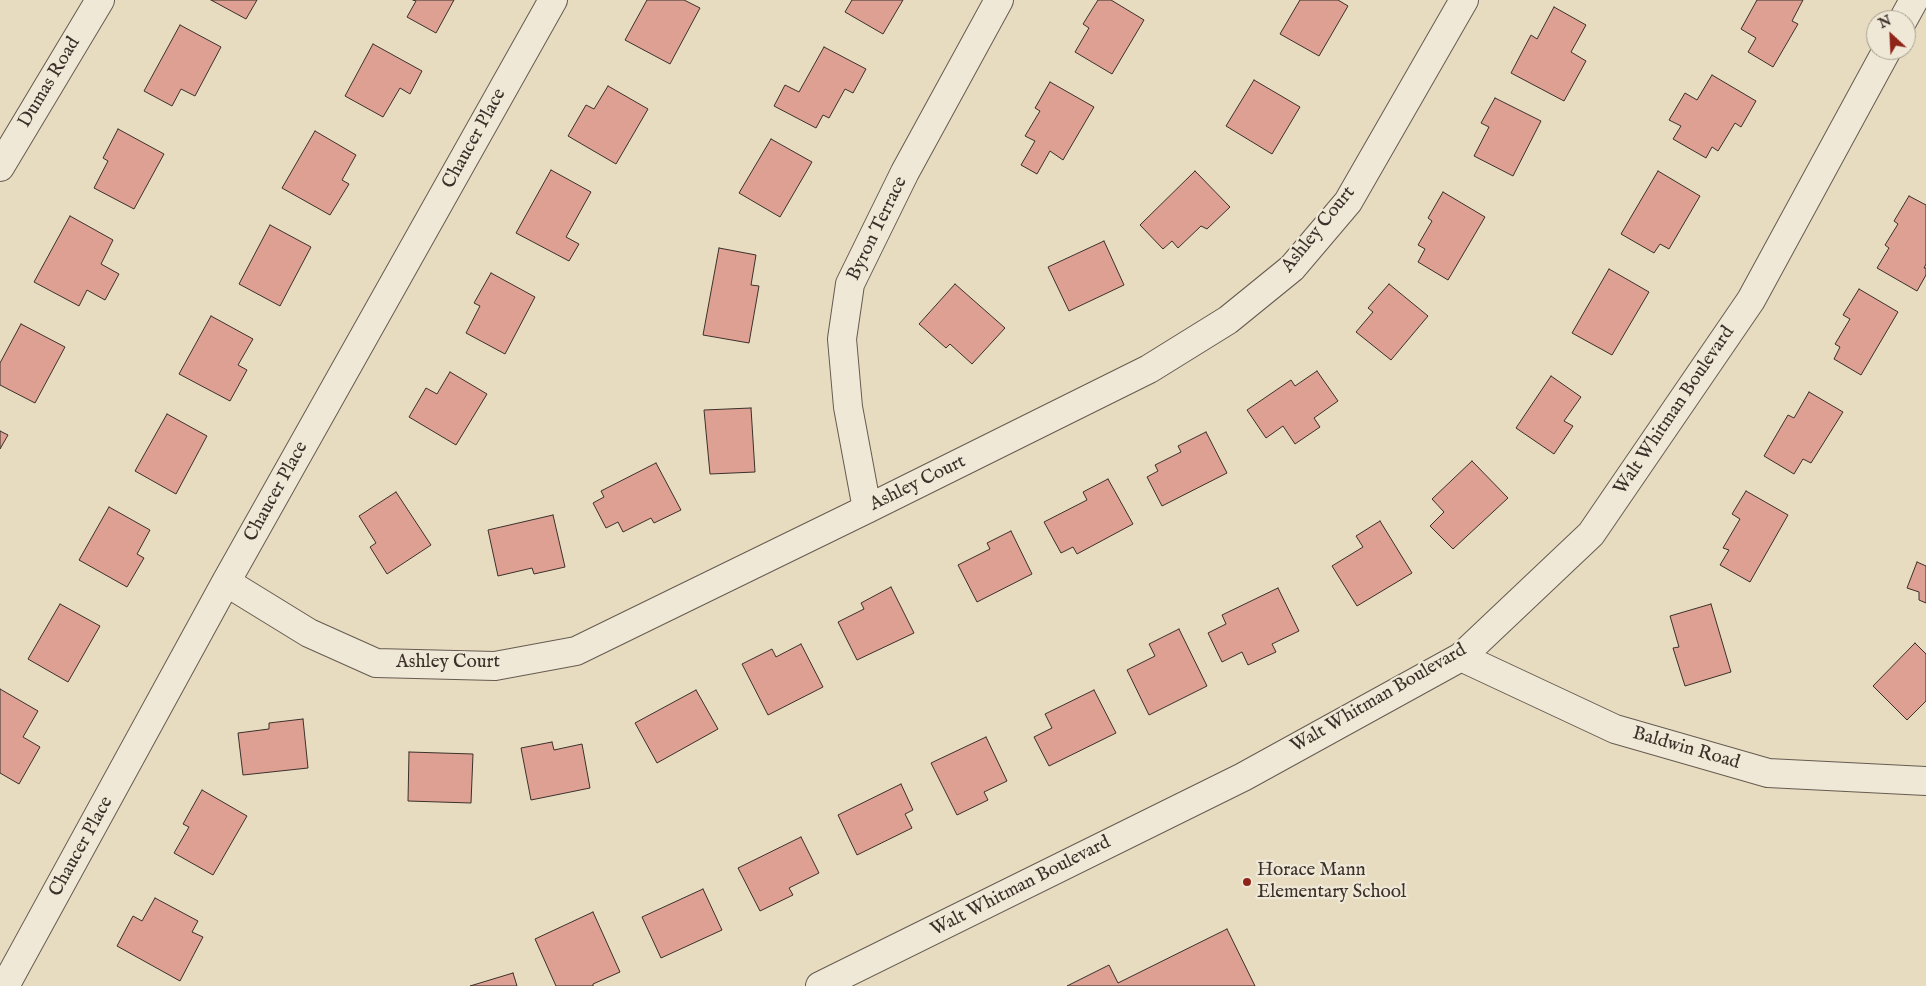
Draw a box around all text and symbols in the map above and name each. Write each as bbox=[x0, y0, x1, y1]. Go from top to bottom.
north arrow bbox=[1866, 10, 1916, 60]
text: N bbox=[1876, 12, 1894, 33]
street label: Dumas Road bbox=[14, 34, 86, 132]
street label: Chaucer Place bbox=[438, 85, 512, 193]
street label: Byron Terrace bbox=[843, 173, 913, 285]
street label: Ashley Court bbox=[1277, 182, 1361, 278]
street label: Walt Whitman Boulevard bbox=[1610, 322, 1740, 500]
street label: Chaucer Place bbox=[240, 438, 314, 546]
street label: Ashley Court bbox=[866, 451, 970, 517]
street label: Walt Whitman Boulevard bbox=[1287, 639, 1471, 759]
street label: Ashley Court bbox=[396, 652, 500, 674]
street label: Baldwin Road bbox=[1630, 723, 1742, 775]
street label: Chaucer Place bbox=[45, 793, 119, 901]
street label: Walt Whitman Boulevard bbox=[927, 832, 1115, 942]
place label: Horace Mann Elementary School bbox=[1257, 860, 1406, 904]
marker: Horace Mann Elementary School bbox=[1241, 876, 1253, 888]

